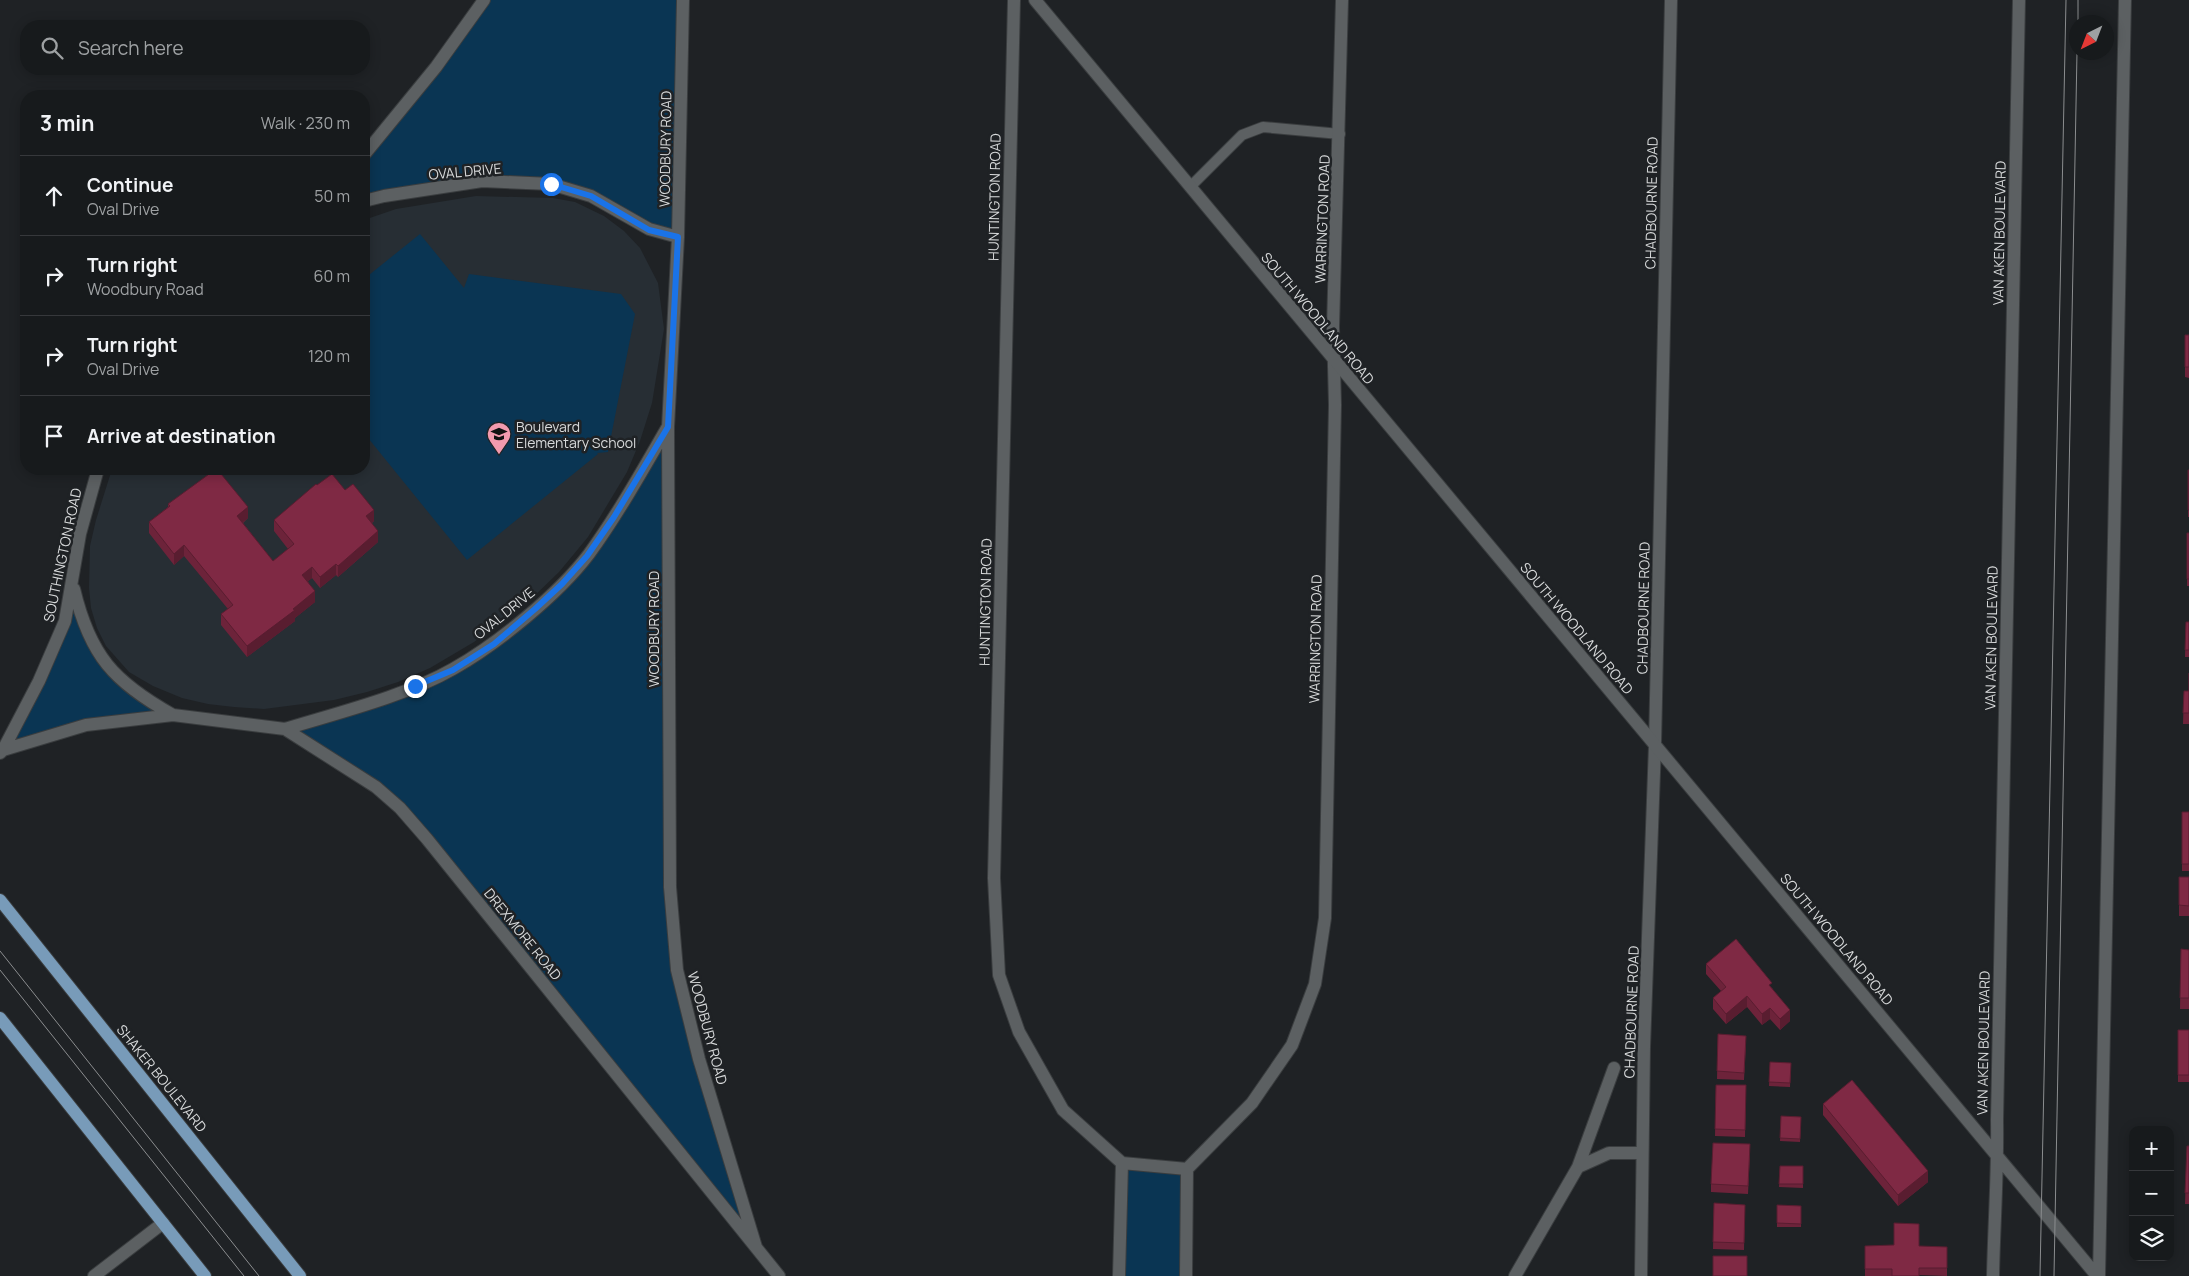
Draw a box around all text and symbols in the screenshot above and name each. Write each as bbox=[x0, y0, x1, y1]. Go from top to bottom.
north arrow bbox=[2069, 15, 2114, 60]
search box bbox=[20, 20, 370, 75]
icon: search bbox=[38, 34, 66, 62]
text: Search here bbox=[78, 35, 184, 61]
street label: WOODBURY ROAD bbox=[654, 91, 676, 207]
text: 3 min bbox=[40, 109, 94, 137]
text: Walk · 230 m bbox=[261, 112, 350, 134]
street label: HUNTINGTON ROAD bbox=[983, 133, 1005, 261]
street label: CHADBOURNE ROAD bbox=[1640, 137, 1662, 269]
street label: WARRINGTON ROAD bbox=[1310, 154, 1334, 284]
street label: OVAL DRIVE bbox=[428, 158, 502, 184]
street label: VAN AKEN BOULEVARD bbox=[1988, 161, 2010, 305]
text: Continue bbox=[87, 172, 173, 198]
route start bbox=[540, 173, 563, 196]
icon: ahead bbox=[40, 182, 68, 210]
text: 50 m bbox=[314, 185, 350, 207]
text: Oval Drive bbox=[87, 198, 159, 220]
street label: SOUTH WOODLAND ROAD bbox=[1257, 248, 1379, 388]
text: Turn right bbox=[87, 252, 177, 278]
icon: right bbox=[40, 262, 68, 290]
text: 60 m bbox=[314, 265, 350, 287]
text: Woodbury Road bbox=[87, 278, 204, 300]
text: Turn right bbox=[87, 332, 177, 358]
icon: right bbox=[40, 342, 68, 370]
text: 120 m bbox=[308, 345, 350, 367]
text: Oval Drive bbox=[87, 358, 159, 380]
place label: Boulevard Elementary School bbox=[516, 417, 636, 452]
school or university icon: Boulevard Elementary School bbox=[486, 421, 512, 455]
icon: arrive bbox=[40, 422, 68, 450]
text: Arrive at destination bbox=[87, 423, 276, 449]
street label: SOUTHINGTON ROAD bbox=[38, 486, 86, 624]
street label: HUNTINGTON ROAD bbox=[974, 538, 996, 666]
street label: CHADBOURNE ROAD bbox=[1632, 542, 1654, 674]
street label: SOUTH WOODLAND ROAD bbox=[1516, 558, 1638, 698]
street label: VAN AKEN BOULEVARD bbox=[1980, 566, 2002, 710]
street label: WOODBURY ROAD bbox=[644, 571, 663, 687]
street label: WARRINGTON ROAD bbox=[1304, 574, 1326, 704]
street label: OVAL DRIVE bbox=[470, 583, 538, 643]
route end bbox=[404, 675, 427, 698]
street label: SOUTH WOODLAND ROAD bbox=[1776, 869, 1898, 1009]
street label: DREXMORE ROAD bbox=[480, 884, 566, 984]
street label: CHADBOURNE ROAD bbox=[1619, 945, 1643, 1079]
street label: WOODBURY ROAD bbox=[684, 969, 732, 1087]
street label: VAN AKEN BOULEVARD bbox=[1972, 971, 1994, 1115]
street label: SHAKER BOULEVARD bbox=[113, 1020, 211, 1136]
map controls bbox=[2129, 1126, 2174, 1261]
button: + bbox=[2129, 1126, 2174, 1171]
button: − bbox=[2129, 1171, 2174, 1216]
button: layers bbox=[2129, 1216, 2174, 1261]

